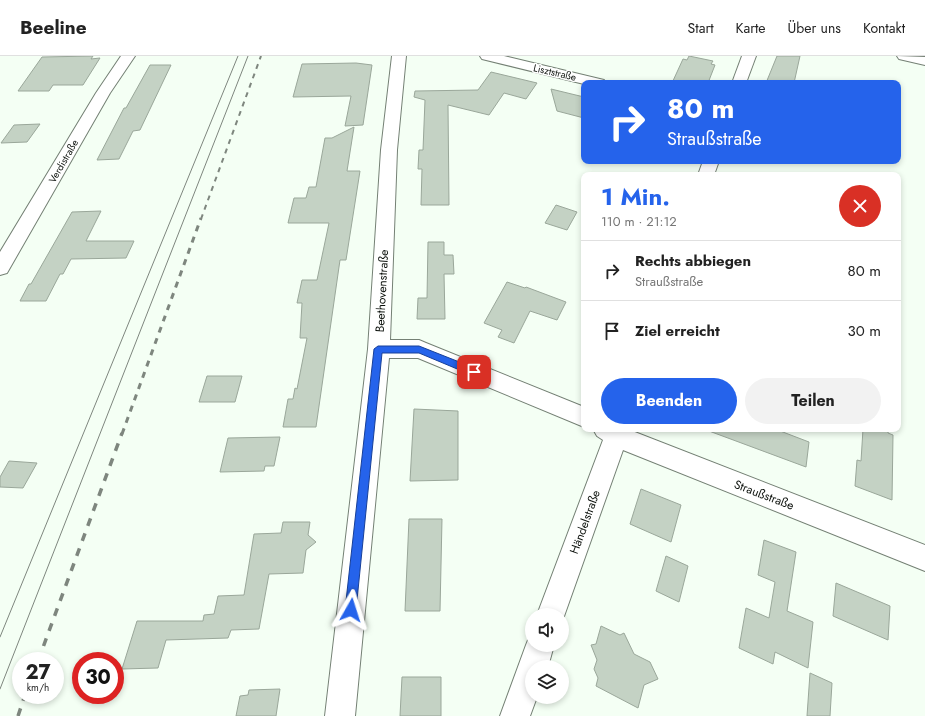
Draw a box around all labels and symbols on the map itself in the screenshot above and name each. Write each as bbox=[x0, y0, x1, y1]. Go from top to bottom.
street label: Lisztstraße bbox=[532, 60, 578, 85]
street label: Verdistraße bbox=[45, 137, 82, 186]
street label: Beethovenstraße bbox=[371, 249, 393, 333]
pin bbox=[457, 355, 491, 389]
street label: Straußstraße bbox=[731, 475, 797, 515]
street label: Händelstraße bbox=[565, 487, 605, 557]
position arrow bbox=[330, 589, 372, 631]
speed limit sign: 30 bbox=[72, 652, 124, 704]

